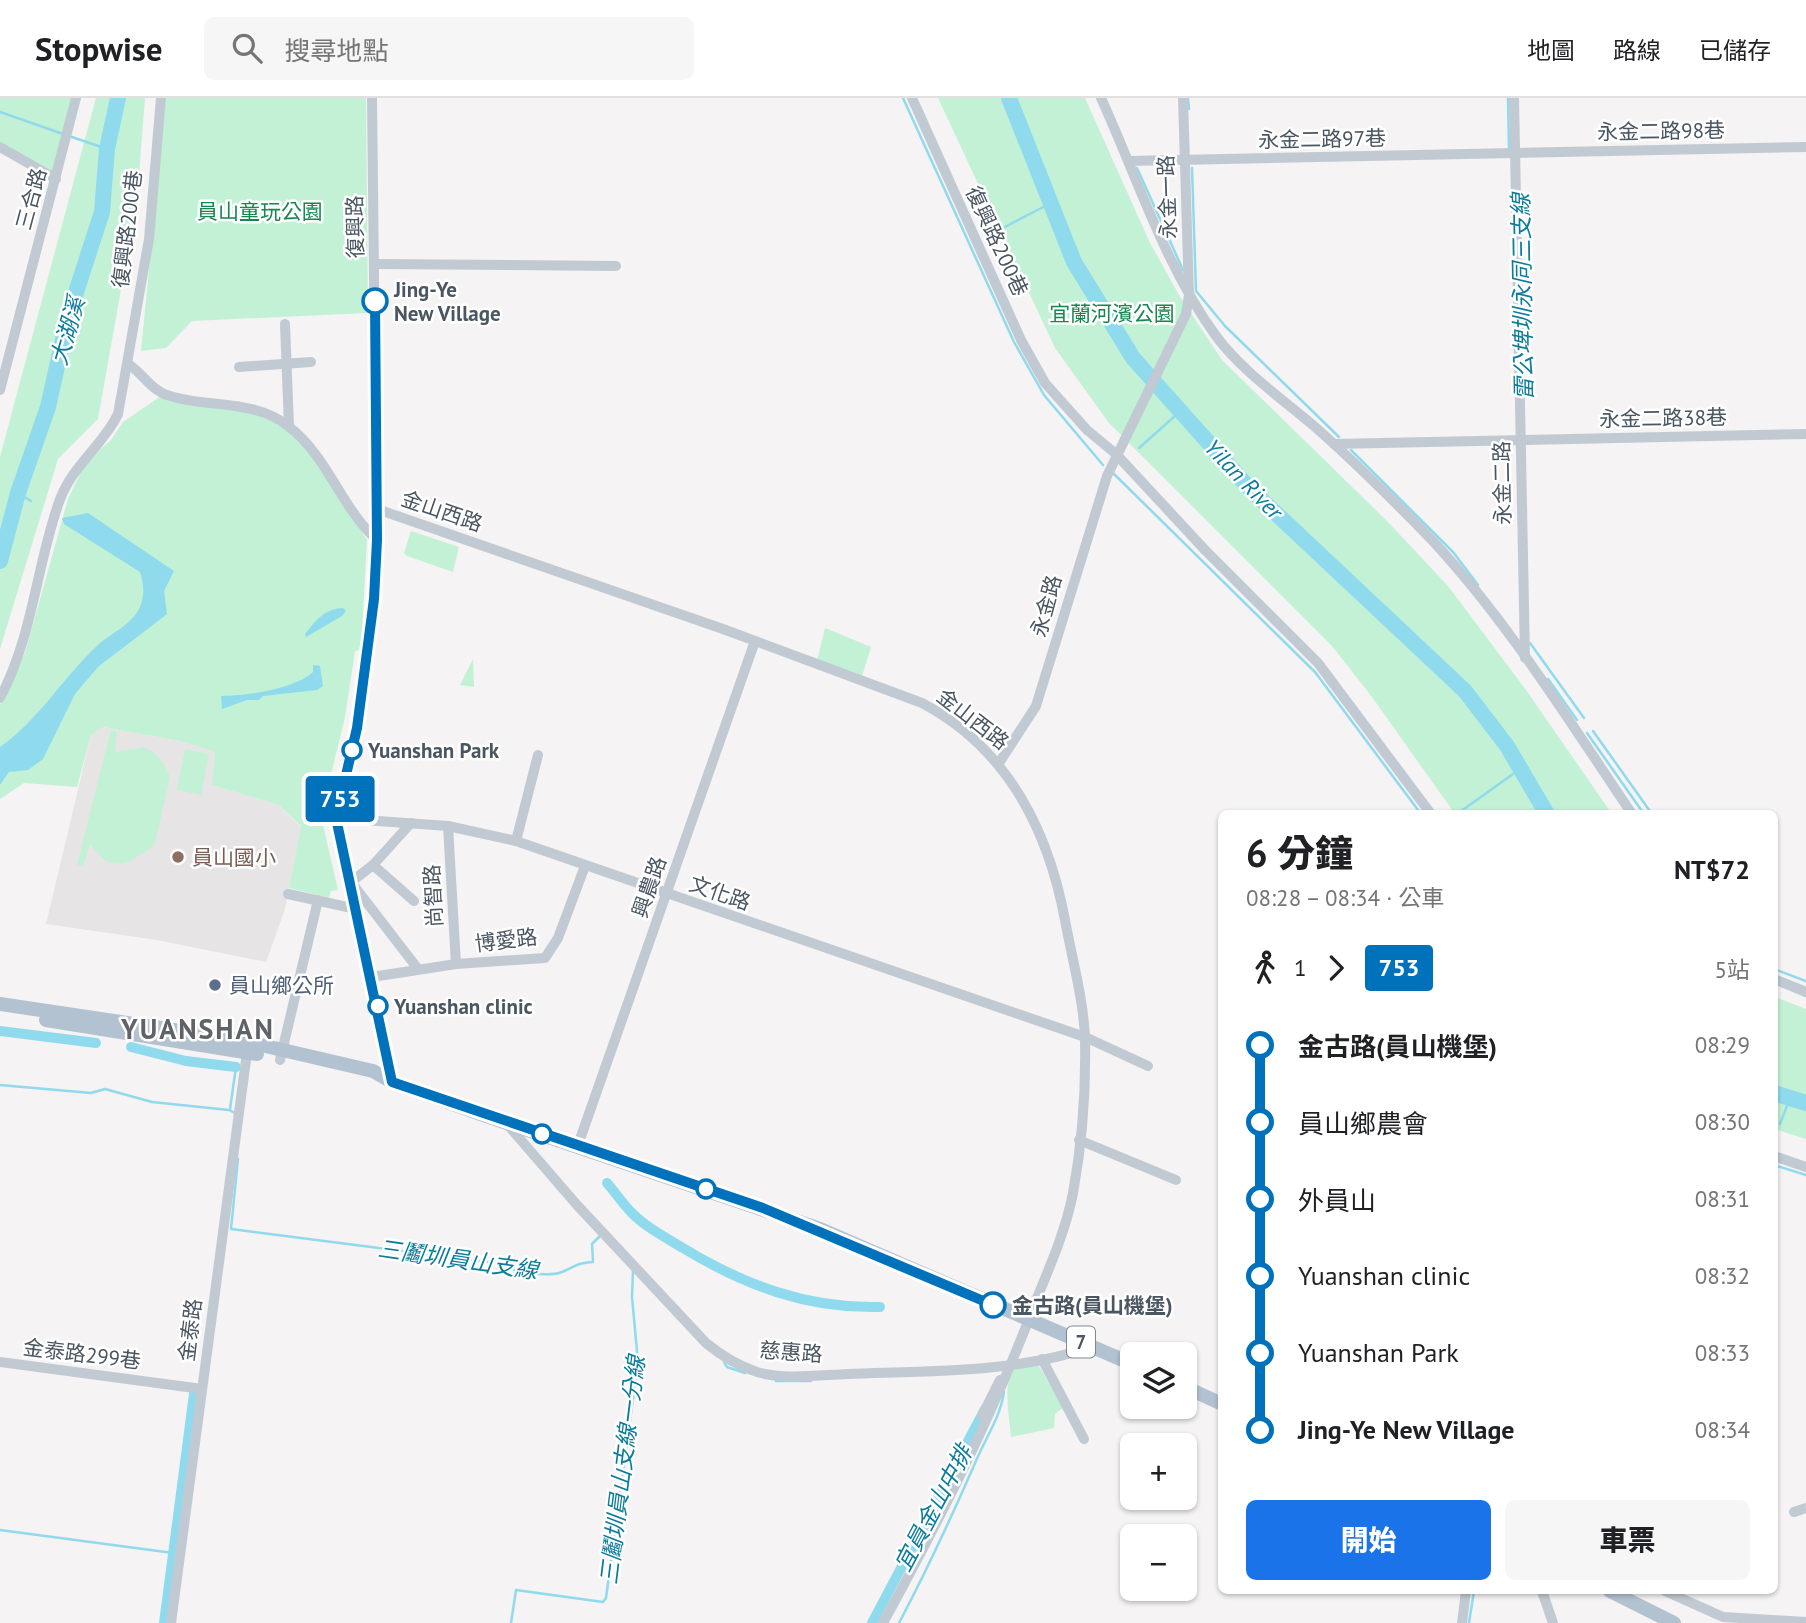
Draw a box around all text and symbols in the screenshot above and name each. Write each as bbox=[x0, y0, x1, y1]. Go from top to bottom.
search box bbox=[204, 17, 694, 80]
text: Stopwise bbox=[35, 27, 162, 70]
icon: search bbox=[228, 29, 266, 67]
text: 搜尋地點 bbox=[284, 34, 388, 67]
text: 地圖 bbox=[1527, 35, 1575, 66]
text: 路線 bbox=[1613, 35, 1661, 66]
text: 已儲存 bbox=[1699, 35, 1771, 66]
street label: 永金二路98巷 bbox=[1597, 116, 1725, 146]
street label: 永金二路97巷 bbox=[1258, 124, 1386, 154]
street label: 永金一路 bbox=[1152, 155, 1182, 239]
street label: 三合路 bbox=[10, 165, 52, 233]
street label: 復興路200巷 bbox=[106, 169, 148, 289]
street label: 復興路200巷 bbox=[960, 182, 1034, 300]
water label: 雷公埤圳永同三支線 bbox=[1506, 190, 1538, 401]
street label: 復興路 bbox=[341, 195, 369, 259]
park label: 員山童玩公園 bbox=[197, 198, 323, 225]
place label: Jing-Ye New Village bbox=[393, 276, 501, 327]
marker: Jing-Ye New Village bbox=[362, 288, 388, 314]
water label: 大湖溪 bbox=[44, 291, 91, 368]
park label: 宜蘭河濱公園 bbox=[1049, 300, 1175, 327]
street label: 永金二路38巷 bbox=[1599, 403, 1727, 433]
water label: Yilan River bbox=[1199, 433, 1290, 526]
street label: 永金二路 bbox=[1488, 441, 1516, 525]
street label: 金山西路 bbox=[398, 485, 486, 537]
street label: 永金路 bbox=[1025, 572, 1067, 640]
street label: 金山西路 bbox=[932, 683, 1014, 755]
place label: Yuanshan Park bbox=[367, 737, 500, 764]
marker: Yuanshan Park bbox=[342, 740, 362, 760]
line badge: 753 bbox=[300, 776, 380, 822]
text: 753 bbox=[320, 783, 360, 814]
text: 6 分鐘 bbox=[1246, 828, 1353, 877]
place label: 員山國小 bbox=[192, 844, 276, 871]
marker: 員山國小 bbox=[170, 849, 186, 865]
street label: 興農路 bbox=[626, 853, 672, 921]
text: NT$72 bbox=[1674, 853, 1750, 886]
street label: 尚智路 bbox=[418, 864, 448, 928]
street label: 文化路 bbox=[686, 870, 754, 916]
text: 08:28 – 08:34 · 公車 bbox=[1246, 883, 1445, 912]
street label: 博愛路 bbox=[473, 923, 539, 957]
icon: walk bbox=[1246, 949, 1284, 987]
icon: forward bbox=[1317, 949, 1355, 987]
text: 753 bbox=[1379, 952, 1419, 983]
text: 1 bbox=[1294, 953, 1307, 982]
text: 5站 bbox=[1714, 955, 1750, 984]
place label: 員山鄉公所 bbox=[229, 972, 334, 999]
marker: 員山鄉公所 bbox=[207, 977, 223, 993]
place label: Yuanshan clinic bbox=[393, 993, 533, 1020]
marker: Yuanshan clinic bbox=[368, 996, 388, 1016]
district label: YUANSHAN bbox=[120, 1010, 275, 1047]
text: 金古路(員山機堡) bbox=[1298, 1030, 1497, 1063]
text: 08:29 bbox=[1695, 1030, 1750, 1059]
text: 員山鄉農會 bbox=[1298, 1107, 1428, 1140]
text: 08:30 bbox=[1695, 1107, 1750, 1136]
unlabelled marker bbox=[532, 1124, 552, 1144]
unlabelled marker bbox=[696, 1179, 716, 1199]
text: 外員山 bbox=[1298, 1184, 1376, 1217]
text: 08:31 bbox=[1695, 1184, 1750, 1213]
water label: 三鬮圳員山支線 bbox=[376, 1233, 543, 1285]
text: Yuanshan clinic bbox=[1298, 1259, 1470, 1292]
text: 08:32 bbox=[1695, 1261, 1750, 1290]
marker: 金古路(員山機堡) bbox=[980, 1292, 1006, 1318]
place label: 金古路(員山機堡) bbox=[1012, 1292, 1173, 1319]
street label: 金泰路 bbox=[173, 1297, 207, 1363]
road number: 7 bbox=[1067, 1326, 1095, 1358]
street label: 金泰路299巷 bbox=[22, 1333, 142, 1375]
street label: 慈惠路 bbox=[759, 1336, 823, 1368]
text: Yuanshan Park bbox=[1298, 1336, 1459, 1369]
text: 08:33 bbox=[1695, 1338, 1750, 1367]
map controls bbox=[1120, 1342, 1197, 1601]
button: layers bbox=[1120, 1342, 1197, 1419]
water label: 三鬮圳員山支線一分線 bbox=[594, 1351, 651, 1586]
text: Jing-Ye New Village bbox=[1298, 1413, 1515, 1446]
text: 08:34 bbox=[1695, 1415, 1750, 1444]
button: + bbox=[1120, 1433, 1197, 1510]
water label: 宜員金山中排 bbox=[888, 1438, 980, 1576]
button: 開始 bbox=[1246, 1500, 1491, 1580]
button: 車票 bbox=[1505, 1500, 1750, 1580]
button: − bbox=[1120, 1524, 1197, 1601]

